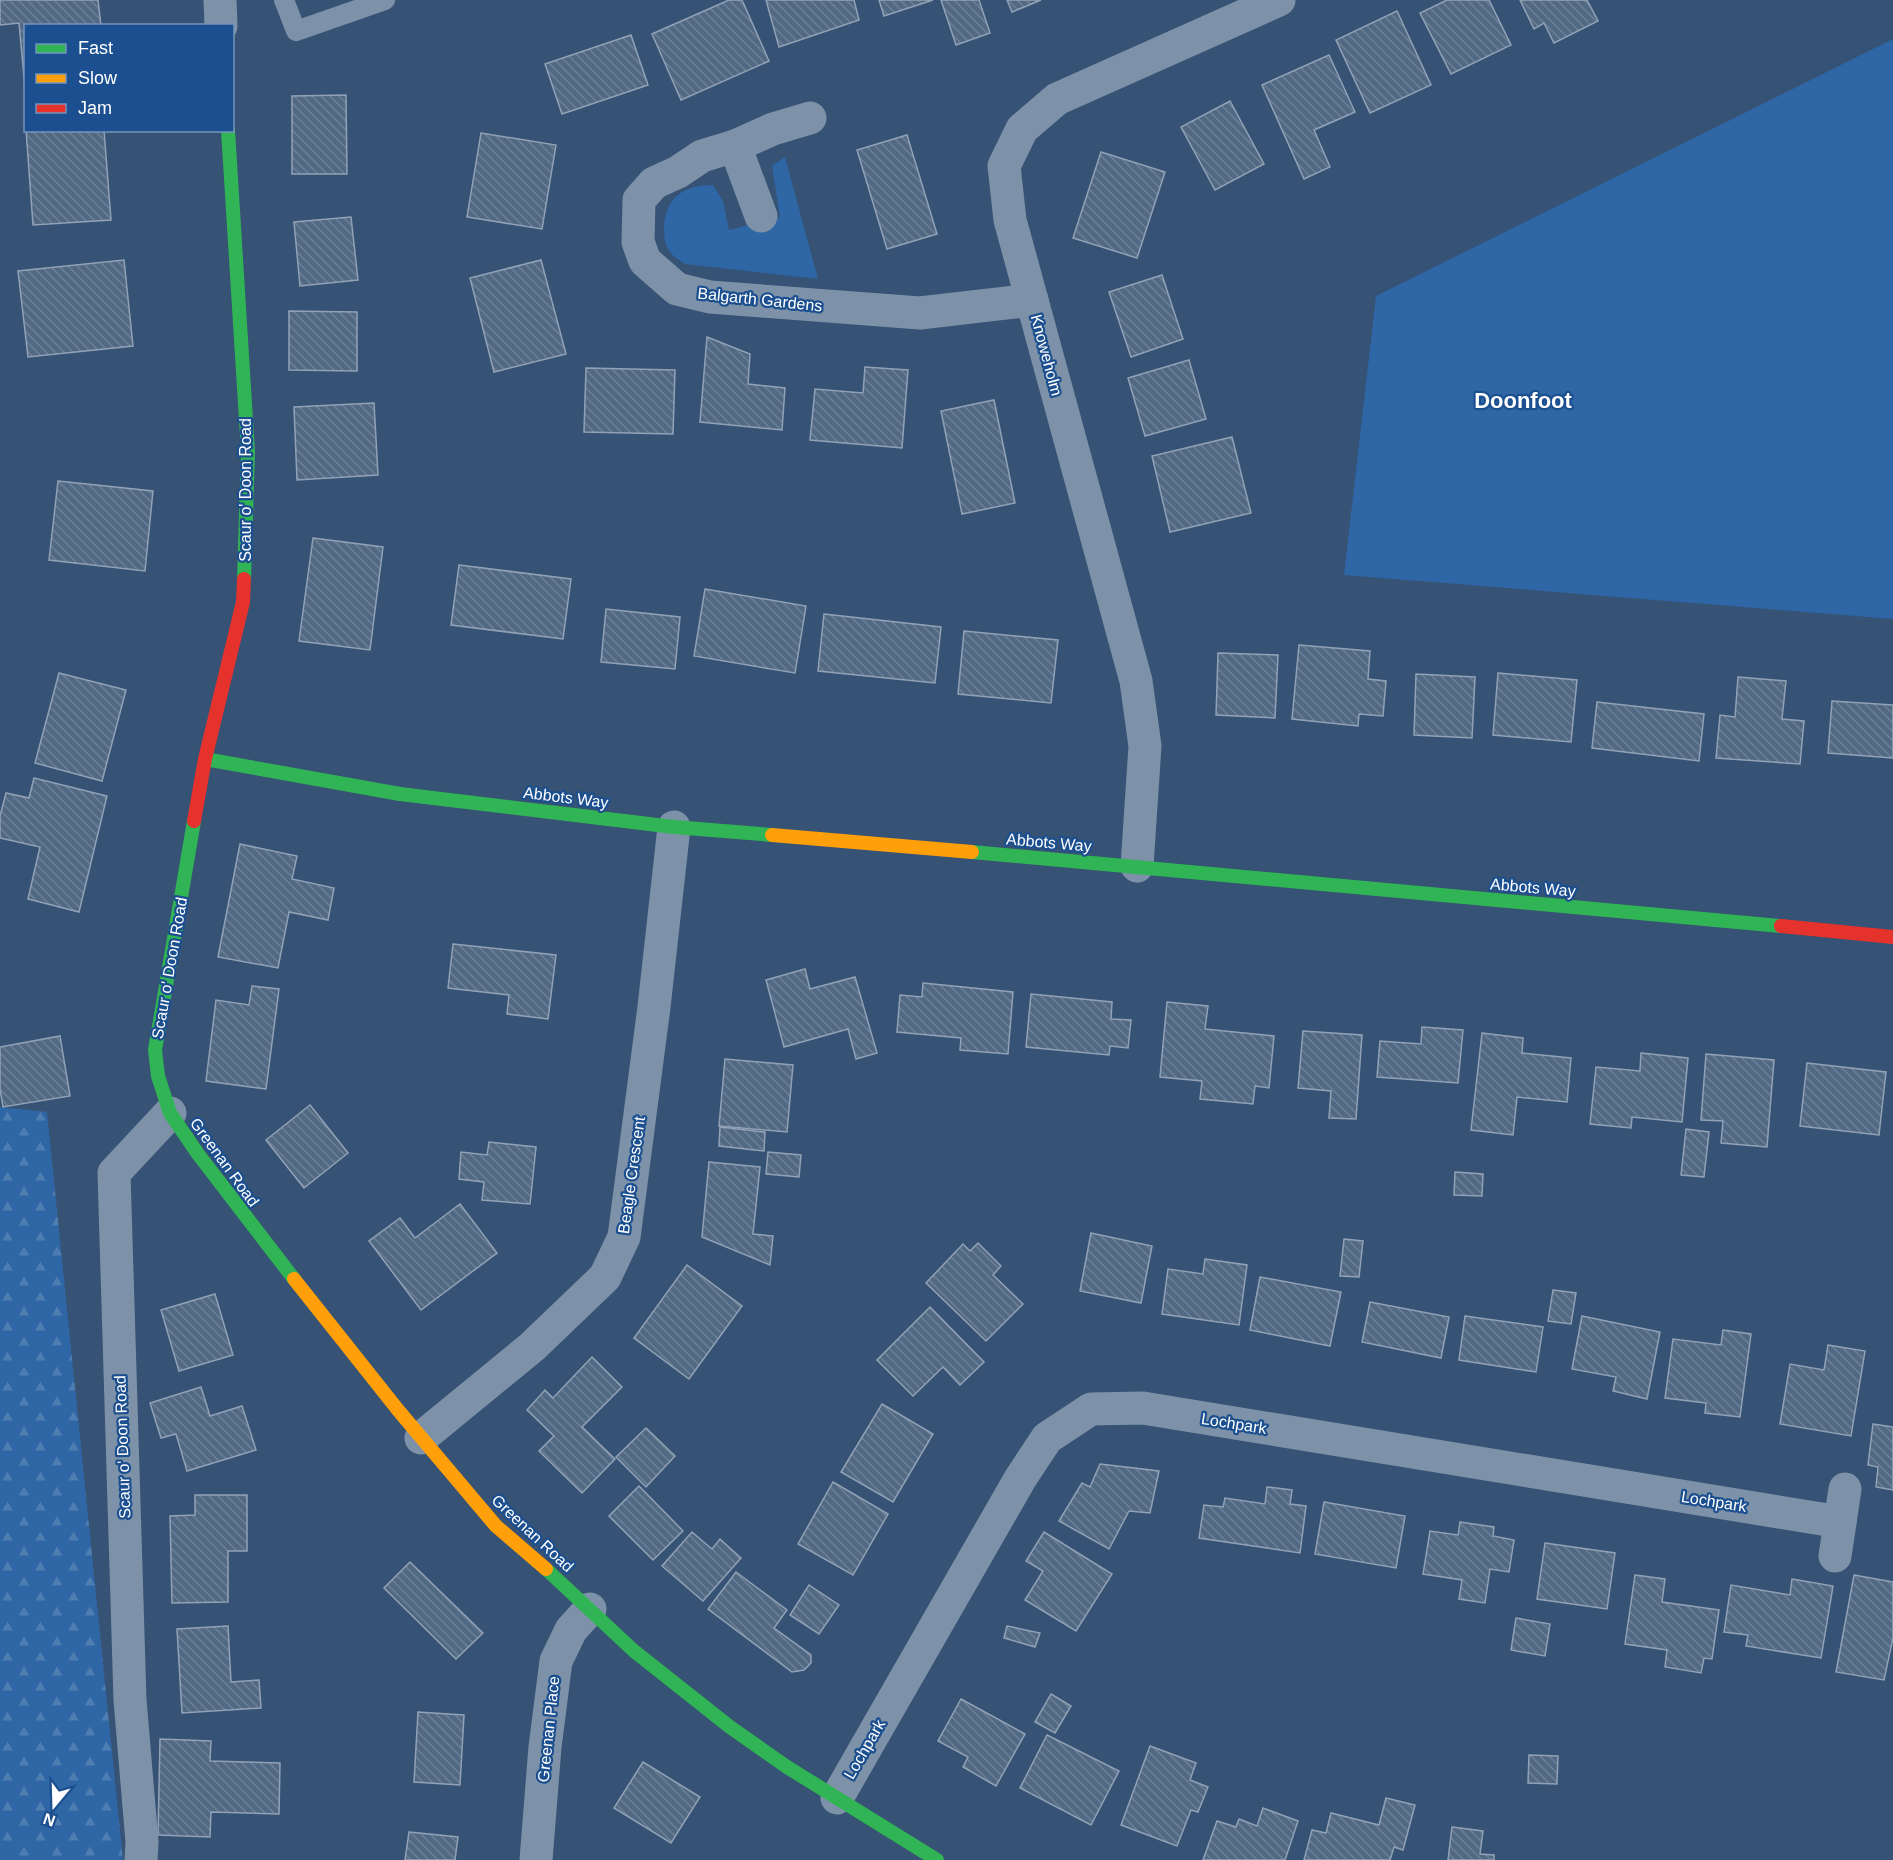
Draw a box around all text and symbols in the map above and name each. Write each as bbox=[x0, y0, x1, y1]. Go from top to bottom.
legend bbox=[24, 24, 234, 132]
text: Fast bbox=[78, 38, 113, 58]
text: Slow bbox=[78, 68, 118, 88]
text: Jam bbox=[78, 98, 112, 118]
street label: Balgarth Gardens bbox=[697, 284, 823, 315]
street label: Knoweholm bbox=[1027, 313, 1066, 398]
district label: Doonfoot bbox=[1474, 388, 1573, 413]
street label: Scaur o' Doon Road bbox=[237, 418, 254, 562]
street label: Abbots Way bbox=[522, 784, 609, 811]
street label: Abbots Way bbox=[1006, 830, 1092, 855]
street label: Abbots Way bbox=[1490, 875, 1576, 900]
street label: Scaur o' Doon Road bbox=[149, 896, 190, 1040]
street label: Greenan Road bbox=[187, 1115, 262, 1210]
street label: Beagle Crescent bbox=[615, 1115, 648, 1235]
street label: Scaur o' Doon Road bbox=[111, 1375, 134, 1519]
street label: Lochpark bbox=[1200, 1410, 1269, 1437]
street label: Lochpark bbox=[1680, 1488, 1749, 1515]
street label: Greenan Road bbox=[488, 1491, 577, 1575]
street label: Greenan Place bbox=[534, 1675, 563, 1783]
street label: Lochpark bbox=[841, 1716, 889, 1782]
north arrow bbox=[24, 1776, 84, 1836]
text: N bbox=[41, 1810, 58, 1830]

